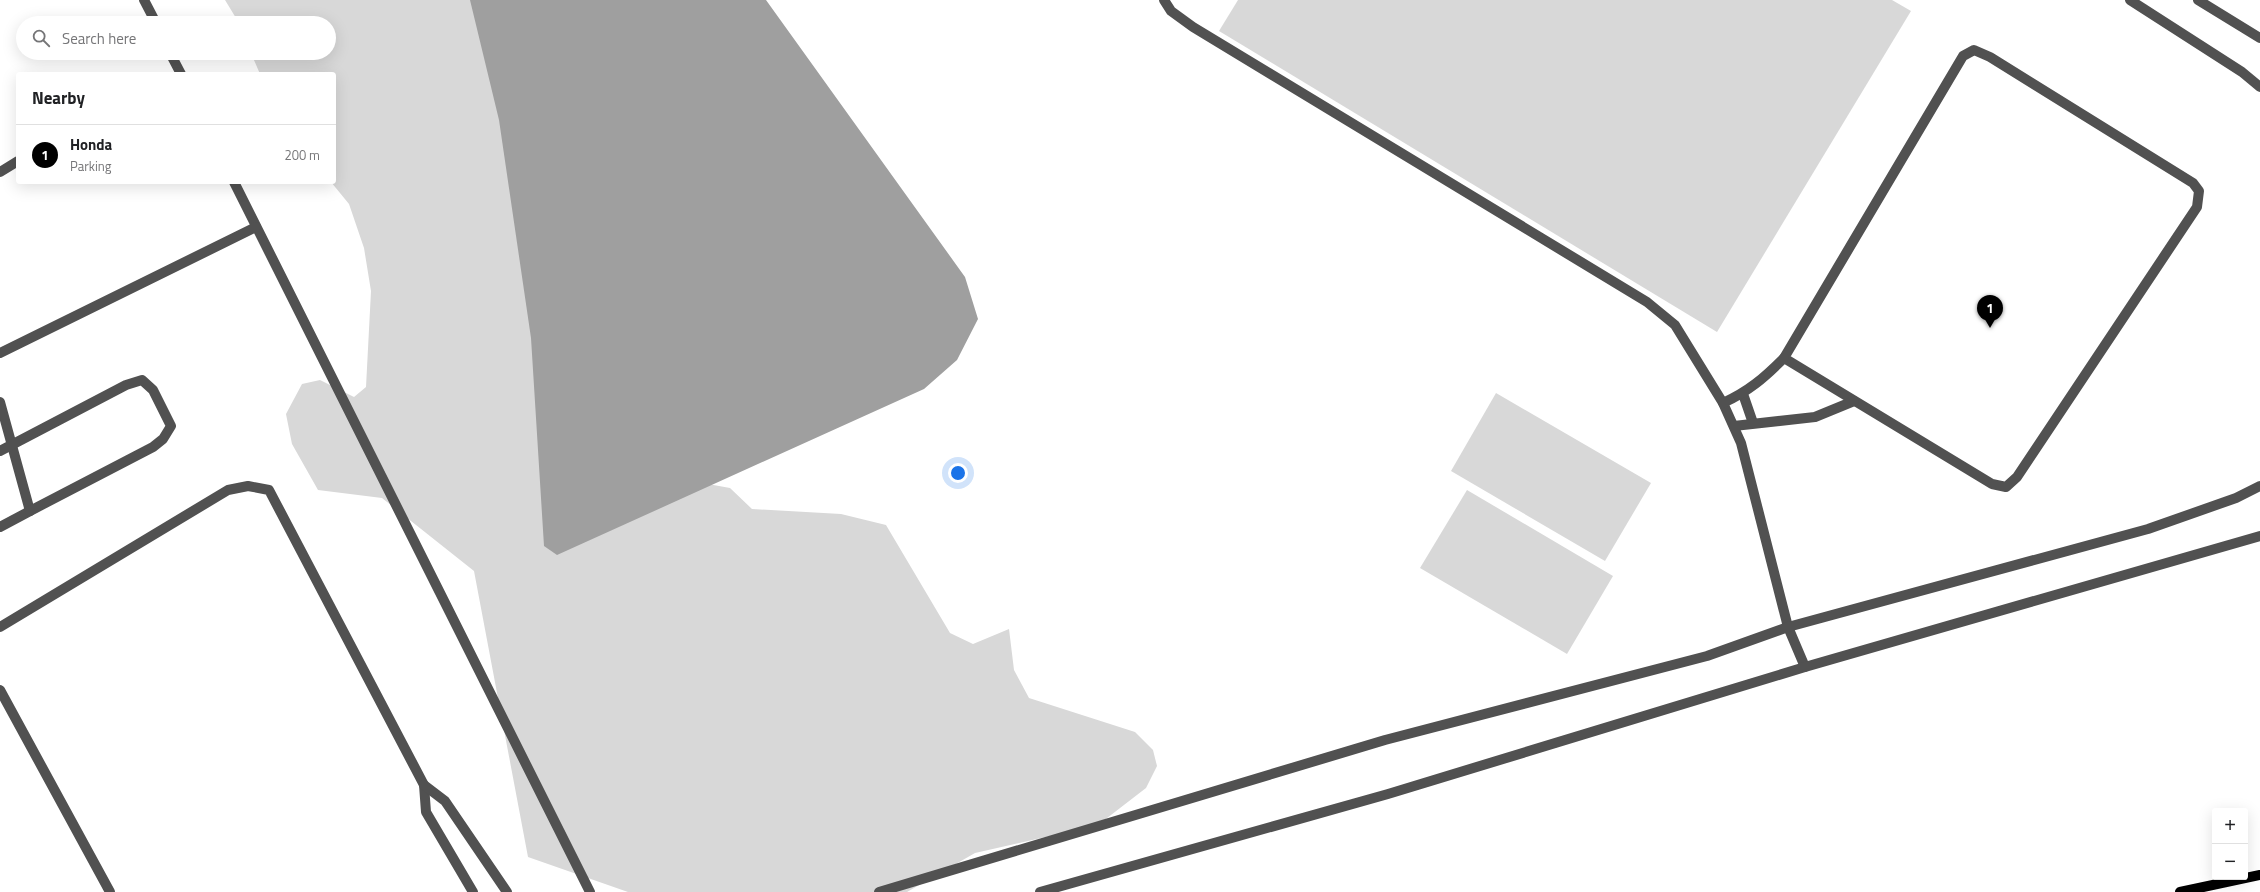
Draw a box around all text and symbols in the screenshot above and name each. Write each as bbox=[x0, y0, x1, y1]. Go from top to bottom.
search box bbox=[16, 16, 336, 60]
icon: search bbox=[30, 27, 52, 49]
text: Search here bbox=[62, 27, 136, 50]
text: Nearby bbox=[32, 85, 85, 111]
text: Honda bbox=[70, 133, 112, 156]
text: 1 bbox=[41, 145, 49, 165]
text: 200 m bbox=[284, 145, 320, 165]
text: Parking bbox=[70, 156, 111, 176]
pin: 1 bbox=[1977, 295, 2003, 328]
your location bbox=[948, 463, 968, 483]
map controls bbox=[2212, 808, 2248, 880]
button: + bbox=[2212, 808, 2248, 844]
button: − bbox=[2212, 844, 2248, 880]

